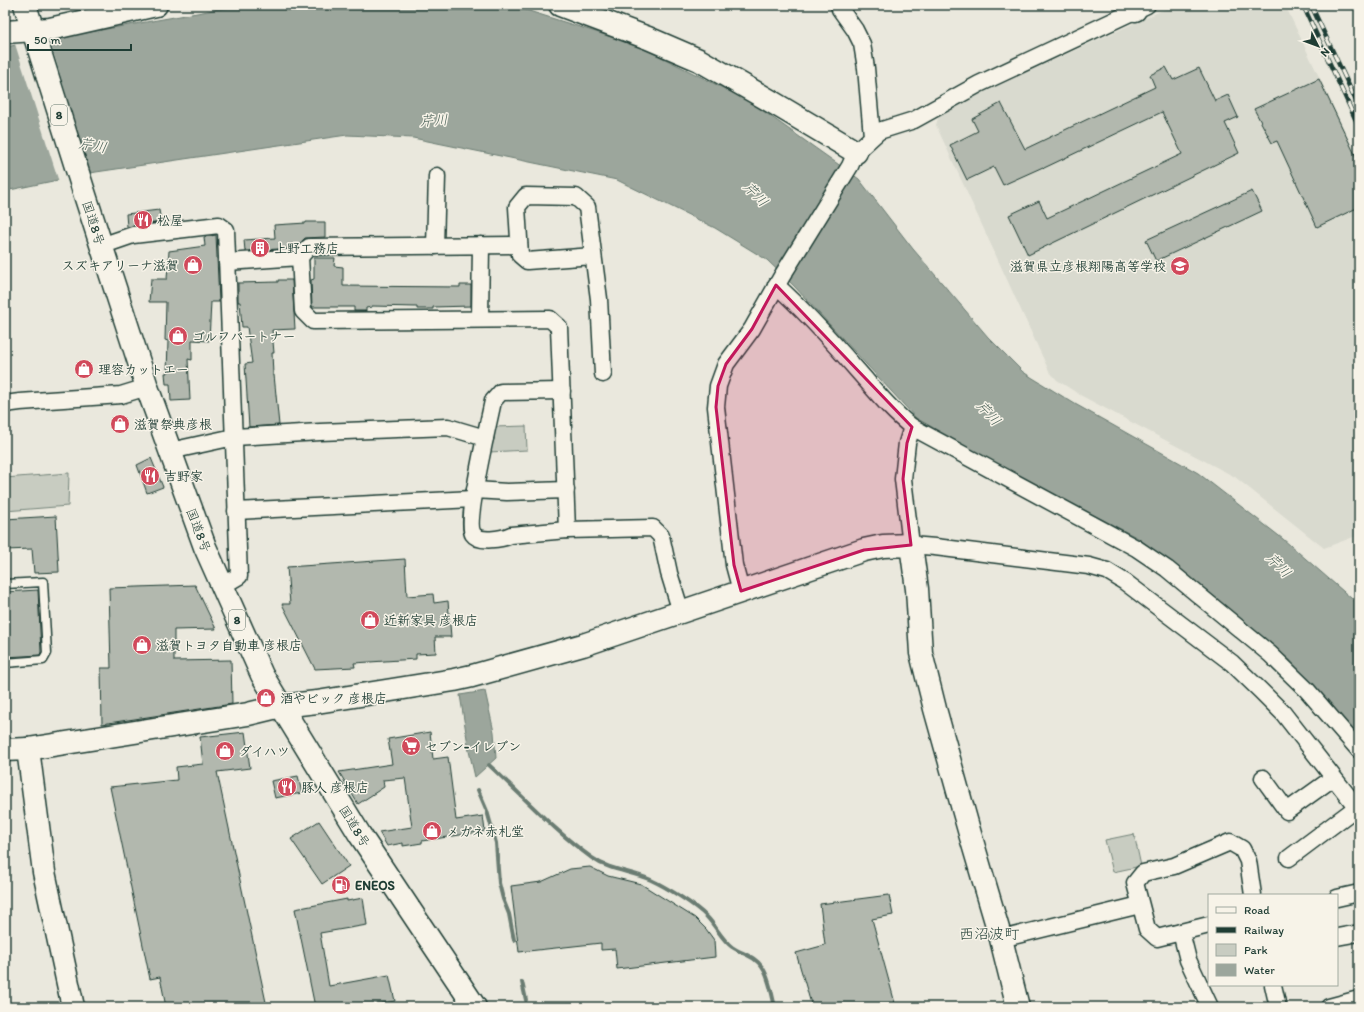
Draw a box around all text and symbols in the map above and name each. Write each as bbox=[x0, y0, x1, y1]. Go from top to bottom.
scale bar bbox=[28, 26, 131, 52]
north arrow bbox=[1298, 26, 1338, 66]
text: 50 m bbox=[34, 33, 60, 47]
text: N bbox=[1318, 45, 1332, 59]
road number: 8 bbox=[51, 105, 67, 125]
water label: 芹川 bbox=[420, 111, 448, 130]
water label: 芹川 bbox=[78, 135, 108, 156]
water label: 芹川 bbox=[740, 178, 771, 210]
street label: 国道8号 bbox=[79, 199, 108, 247]
restaurant icon: 松屋 bbox=[132, 209, 154, 231]
place label: 松屋 bbox=[157, 213, 183, 228]
building icon: 上野工務店 bbox=[249, 237, 271, 259]
place label: 上野工務店 bbox=[274, 241, 339, 256]
shop icon: スズキアリーナ滋賀 bbox=[182, 254, 204, 276]
school or university icon: 滋賀県立彦根翔陽高等学校 bbox=[1169, 255, 1191, 277]
place label: スズキアリーナ滋賀 bbox=[61, 258, 179, 273]
place label: 滋賀県立彦根翔陽高等学校 bbox=[1010, 259, 1166, 274]
shop icon: ゴルフパートナー bbox=[167, 325, 189, 347]
place label: ゴルフパートナー bbox=[192, 329, 295, 344]
shop icon: 理容カットエー bbox=[73, 358, 95, 380]
place label: 理容カットエー bbox=[98, 362, 189, 377]
water label: 芹川 bbox=[973, 397, 1004, 429]
shop icon: 滋賀祭典彦根 bbox=[109, 413, 131, 435]
place label: 滋賀祭典彦根 bbox=[134, 417, 212, 432]
restaurant icon: 吉野家 bbox=[139, 465, 161, 487]
place label: 吉野家 bbox=[164, 469, 203, 484]
street label: 国道8号 bbox=[183, 506, 214, 554]
water label: 芹川 bbox=[1263, 549, 1294, 581]
shop icon: 近新家具 彦根店 bbox=[359, 609, 381, 631]
road number: 8 bbox=[229, 610, 245, 630]
place label: 近新家具 彦根店 bbox=[384, 613, 478, 628]
shop icon: 滋賀トヨタ自動車 彦根店 bbox=[131, 634, 153, 656]
place label: 滋賀トヨタ自動車 彦根店 bbox=[156, 638, 302, 653]
shop icon: 酒やビック 彦根店 bbox=[255, 687, 277, 709]
place label: 酒やビック 彦根店 bbox=[280, 691, 387, 706]
supermarket icon: セブン-イレブン bbox=[400, 735, 422, 757]
place label: セブン-イレブン bbox=[425, 739, 521, 754]
shop icon: ダイハツ bbox=[214, 740, 236, 762]
place label: ダイハツ bbox=[239, 744, 290, 759]
restaurant icon: 豚人 彦根店 bbox=[276, 776, 298, 798]
place label: 豚人 彦根店 bbox=[301, 780, 369, 795]
street label: 国道8号 bbox=[336, 803, 373, 850]
shop icon: メガネ赤札堂 bbox=[421, 820, 443, 842]
place label: メガネ赤札堂 bbox=[446, 824, 524, 839]
fuel station icon: ENEOS bbox=[330, 874, 352, 896]
place label: ENEOS bbox=[355, 878, 396, 893]
legend bbox=[1208, 894, 1338, 986]
text: Road bbox=[1244, 903, 1270, 917]
text: Railway bbox=[1244, 923, 1284, 937]
district label: 西沼波町 bbox=[959, 925, 1020, 943]
text: Park bbox=[1244, 943, 1268, 957]
text: Water bbox=[1244, 963, 1275, 977]

